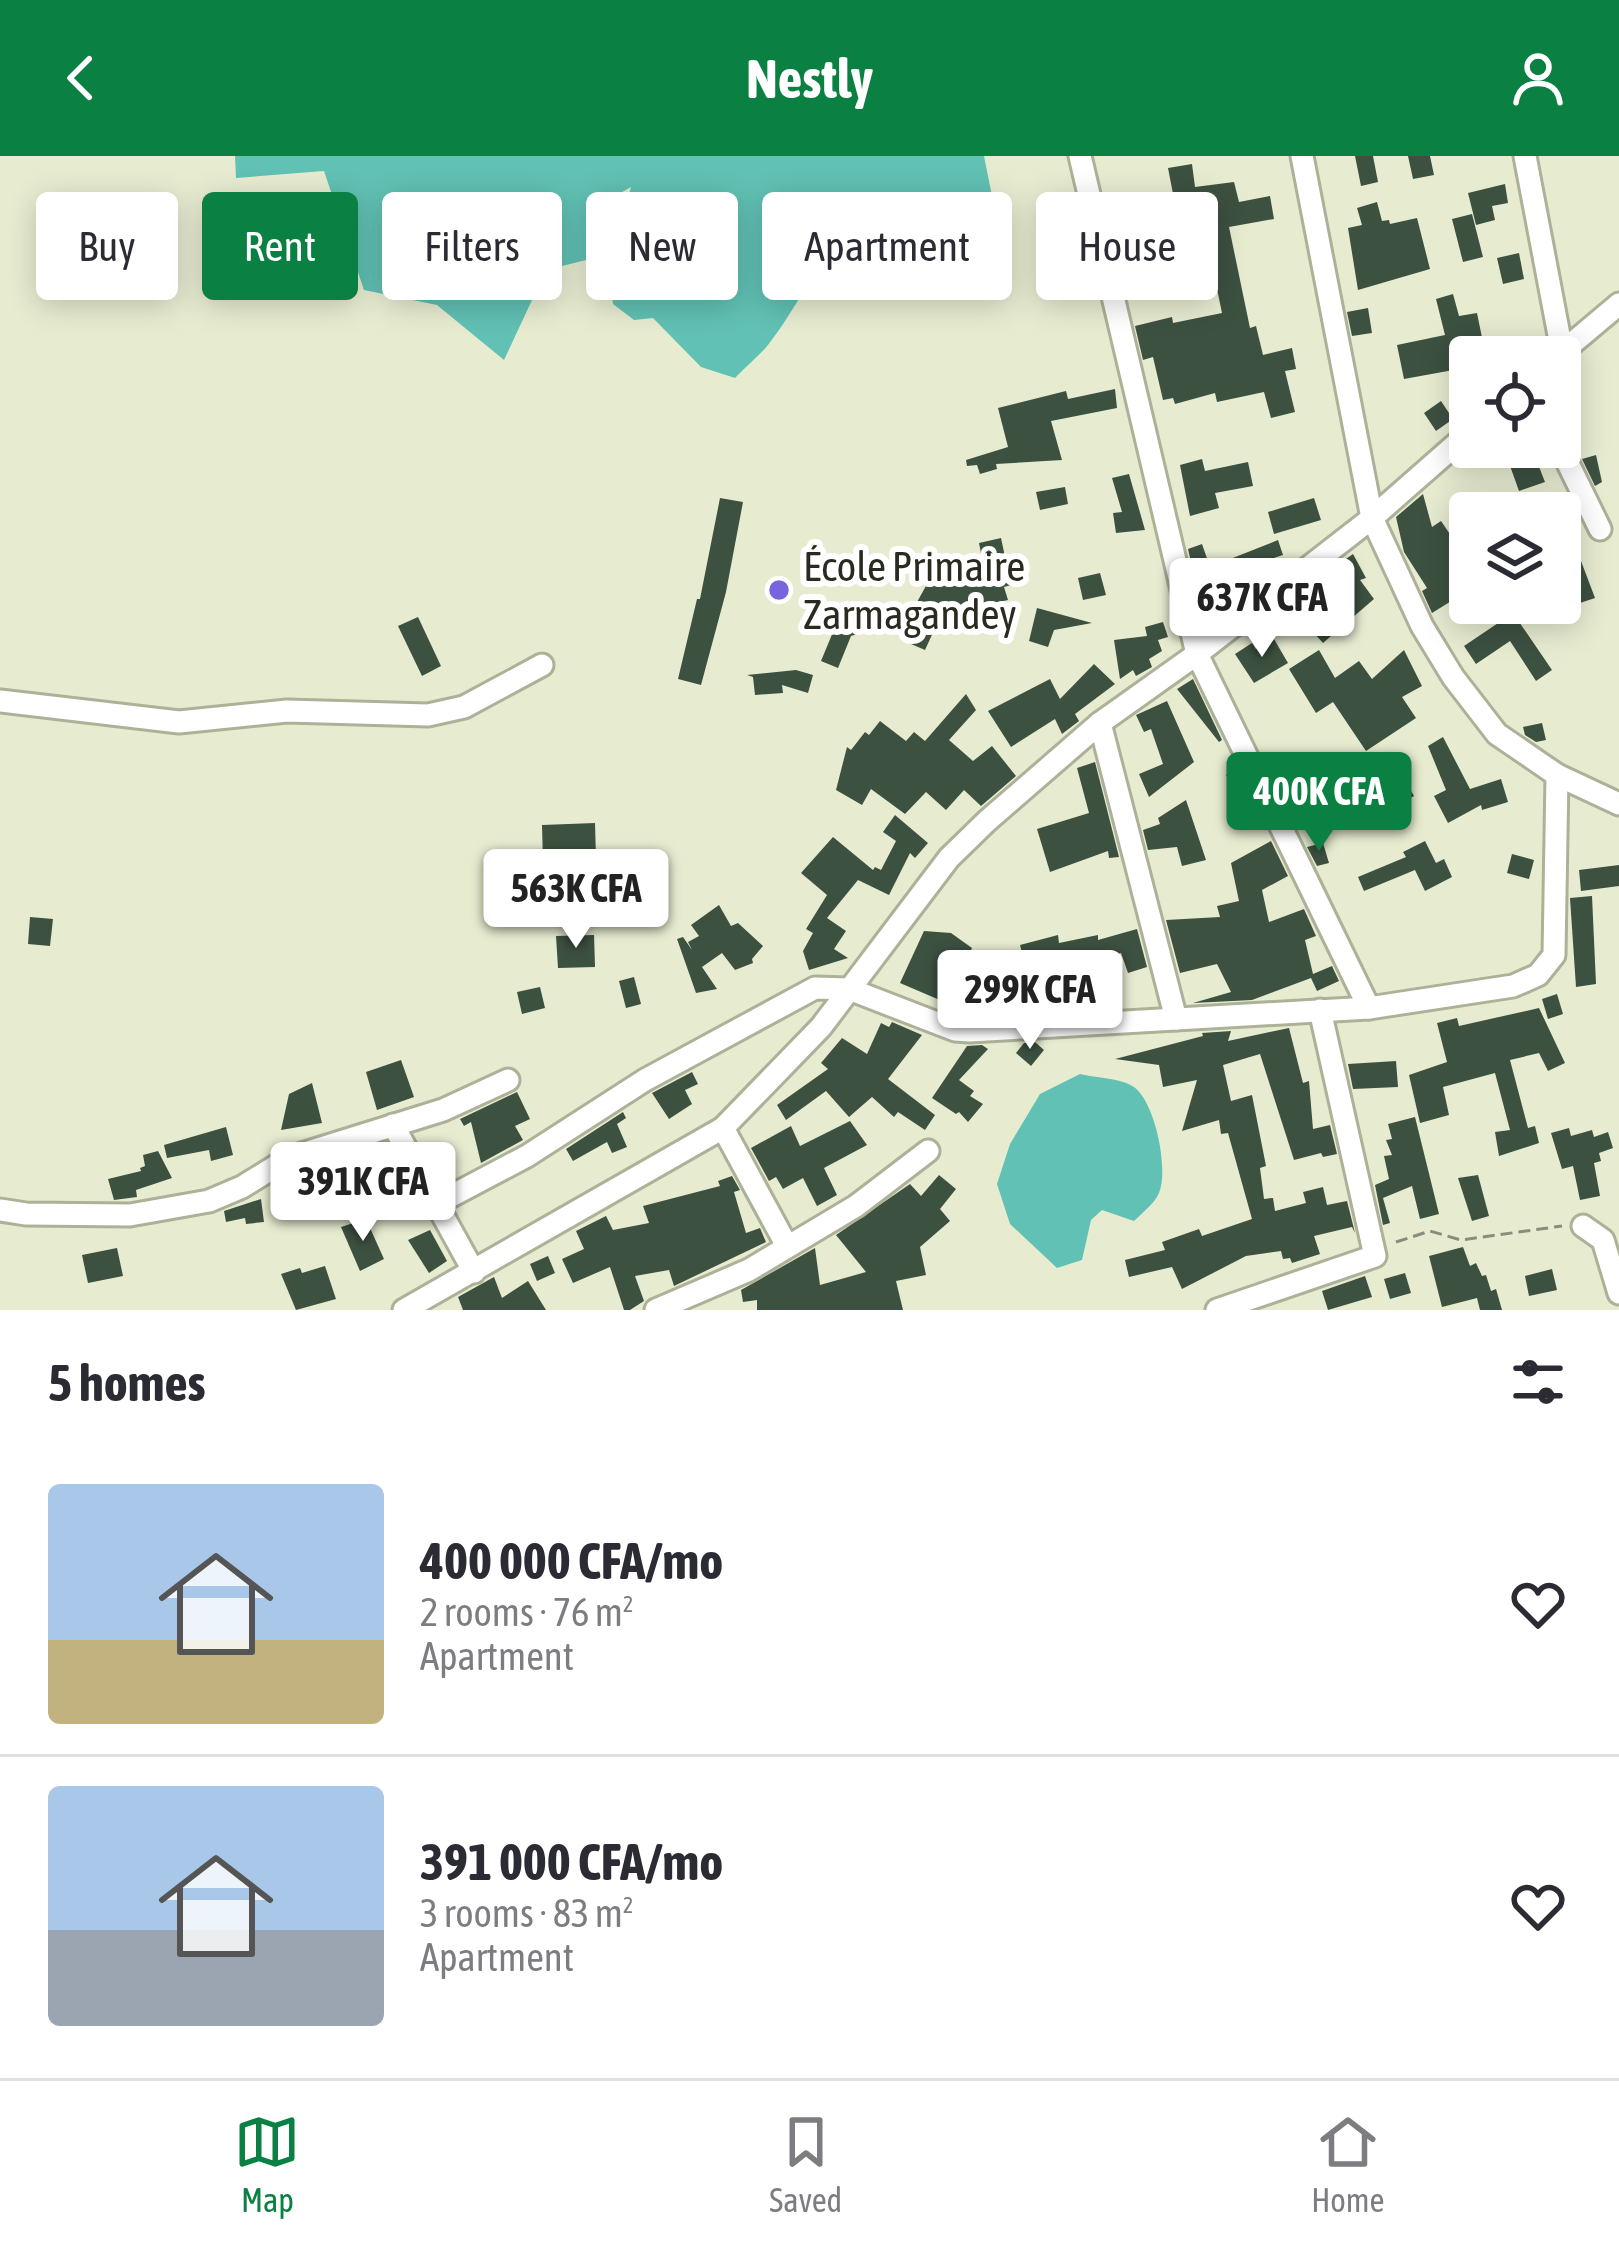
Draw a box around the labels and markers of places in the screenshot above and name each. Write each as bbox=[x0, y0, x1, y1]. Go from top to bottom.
place label: École Primaire Zarmagandey bbox=[803, 542, 1025, 638]
pin: 637K CFA bbox=[1138, 558, 1386, 660]
marker: École Primaire Zarmagandey bbox=[766, 577, 792, 603]
pin: 400K CFA bbox=[1195, 752, 1443, 854]
pin: 563K CFA bbox=[452, 849, 700, 951]
pin: 299K CFA bbox=[906, 950, 1154, 1052]
pin: 391K CFA bbox=[239, 1142, 487, 1244]

